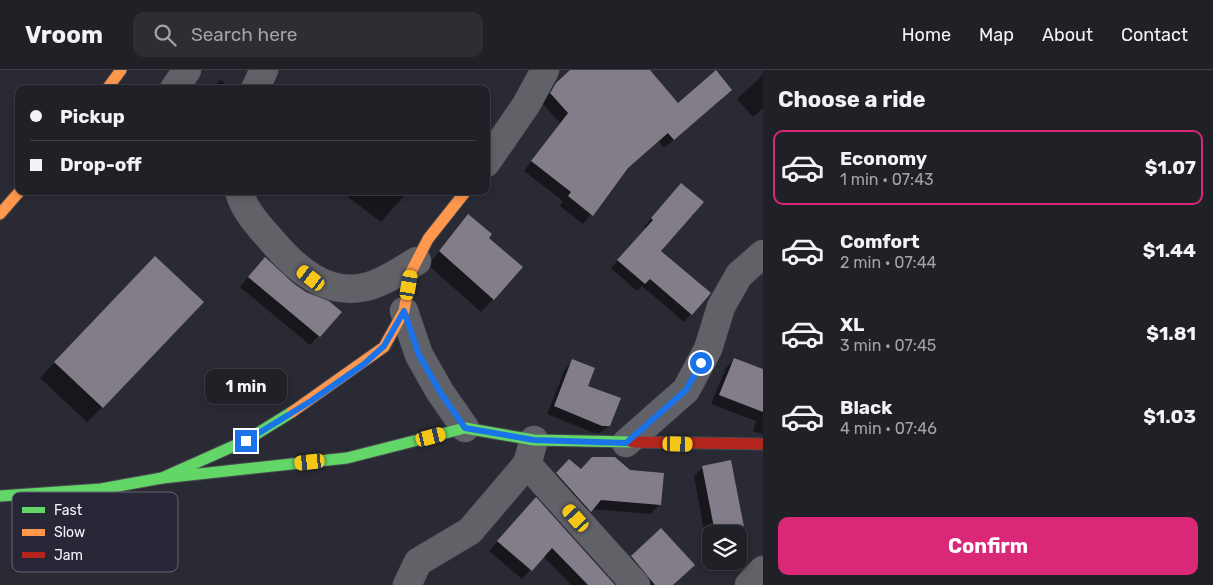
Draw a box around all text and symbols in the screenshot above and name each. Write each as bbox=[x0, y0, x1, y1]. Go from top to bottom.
search box bbox=[133, 12, 483, 57]
text: Vroom bbox=[25, 21, 103, 49]
icon: search bbox=[151, 21, 179, 49]
text: Search here bbox=[191, 23, 297, 46]
text: Home bbox=[902, 24, 951, 46]
text: Map bbox=[979, 24, 1014, 46]
text: About bbox=[1042, 24, 1093, 46]
text: Contact bbox=[1121, 24, 1188, 46]
text: Choose a ride bbox=[778, 86, 925, 113]
text: Pickup bbox=[60, 105, 125, 128]
icon: car bbox=[780, 145, 825, 190]
text: Economy bbox=[840, 147, 927, 170]
text: Drop-off bbox=[60, 153, 142, 176]
text: $1.07 bbox=[1145, 156, 1196, 179]
text: 1 min · 07:43 bbox=[840, 170, 934, 189]
icon: car bbox=[780, 228, 825, 273]
text: Comfort bbox=[840, 230, 920, 253]
text: $1.44 bbox=[1143, 239, 1196, 262]
text: 2 min · 07:44 bbox=[840, 253, 937, 272]
car bbox=[294, 263, 327, 293]
car bbox=[399, 269, 418, 301]
icon: car bbox=[780, 311, 825, 356]
text: XL bbox=[840, 313, 864, 336]
text: $1.81 bbox=[1146, 322, 1196, 345]
text: 3 min · 07:45 bbox=[840, 336, 936, 355]
route start bbox=[690, 352, 712, 374]
callout: 1 min bbox=[205, 368, 287, 404]
text: 1 min bbox=[226, 377, 266, 396]
icon: car bbox=[780, 394, 825, 439]
text: Black bbox=[840, 396, 892, 419]
text: $1.03 bbox=[1143, 405, 1196, 428]
text: 4 min · 07:46 bbox=[840, 419, 937, 438]
car bbox=[414, 426, 447, 448]
route end bbox=[235, 430, 257, 452]
car bbox=[662, 436, 693, 452]
car bbox=[294, 453, 325, 471]
legend bbox=[12, 492, 178, 572]
text: Fast bbox=[54, 502, 83, 519]
car bbox=[560, 502, 591, 534]
button: Confirm bbox=[778, 517, 1198, 575]
text: Slow bbox=[54, 524, 85, 541]
map controls bbox=[702, 525, 747, 570]
button: layers bbox=[702, 525, 747, 570]
text: Jam bbox=[54, 547, 83, 564]

